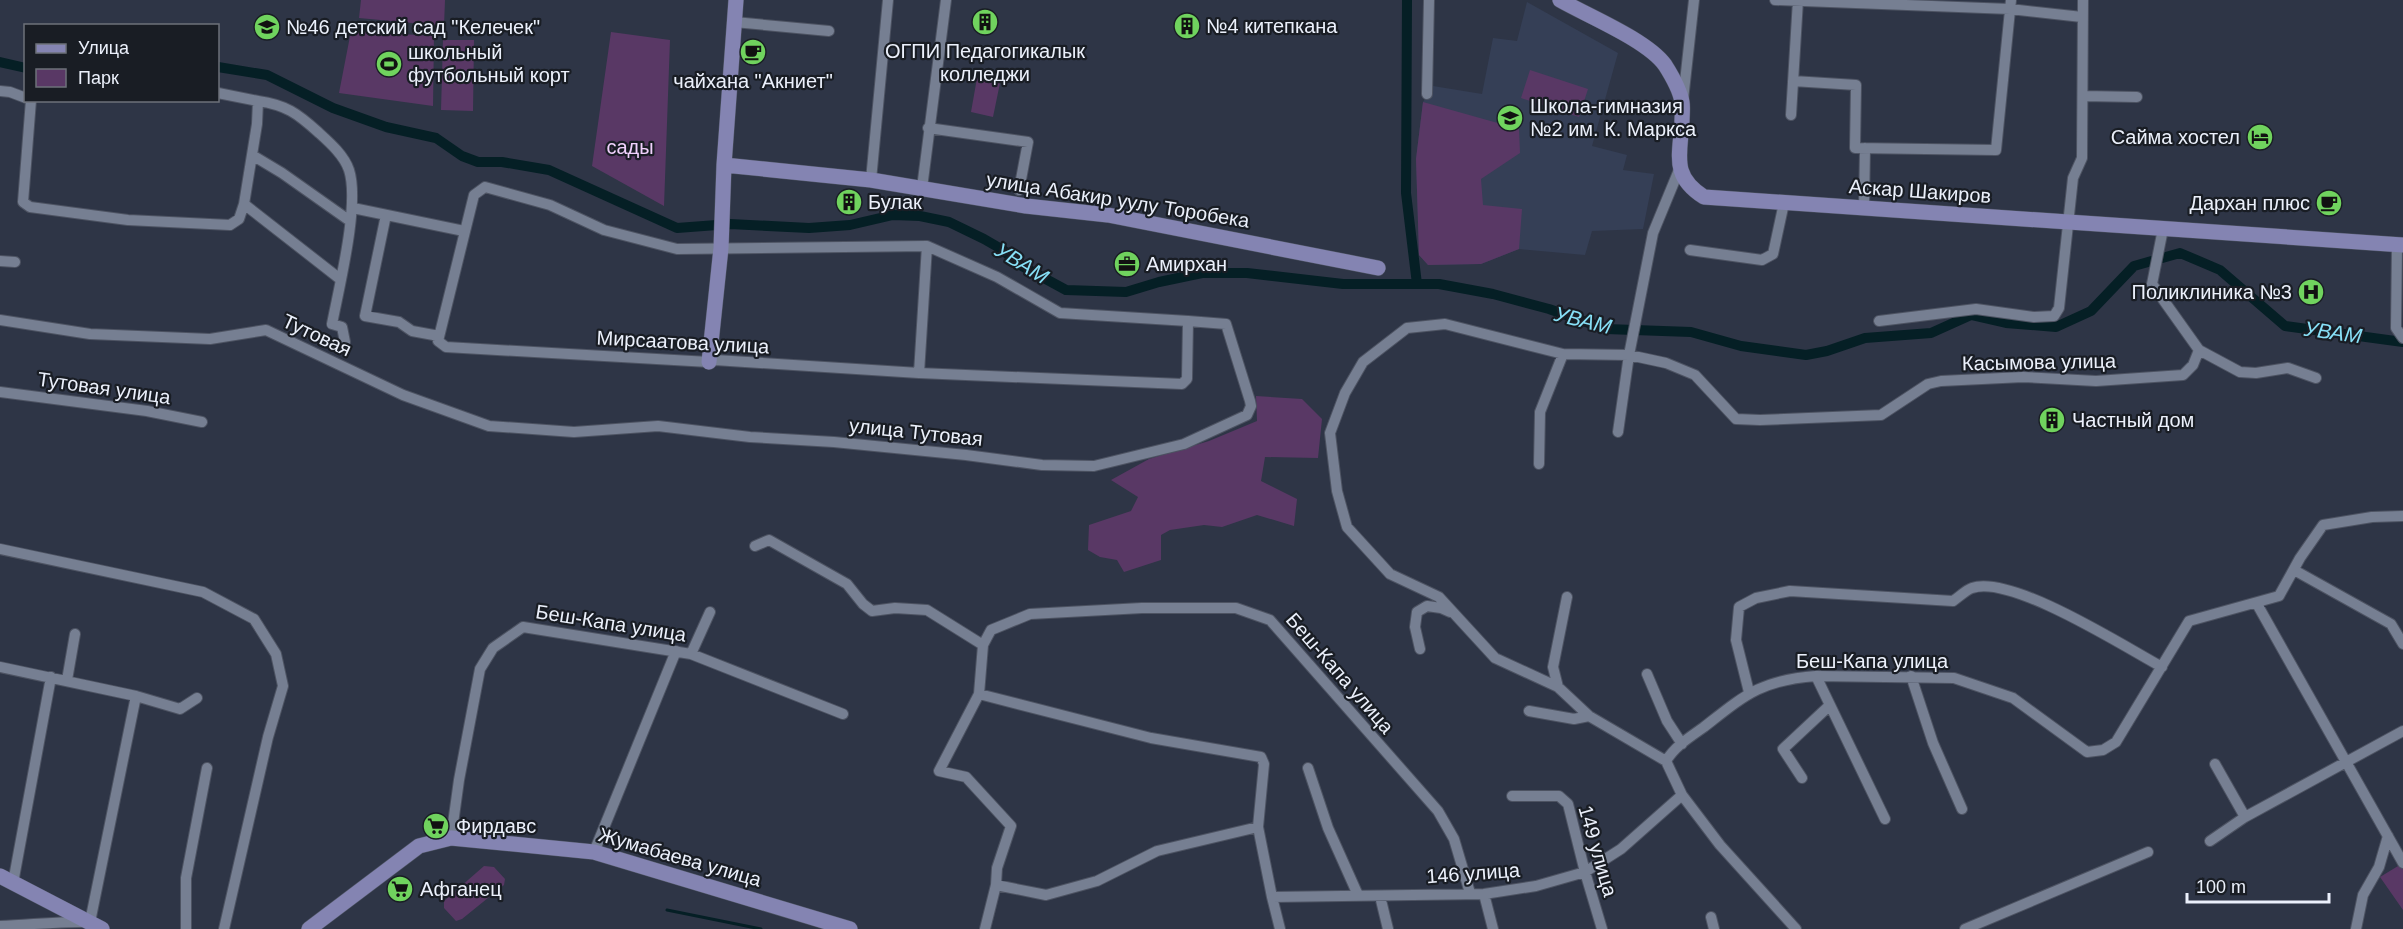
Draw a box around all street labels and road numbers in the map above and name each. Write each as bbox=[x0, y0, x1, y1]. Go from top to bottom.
street label: улица Абакир уулу Торобека bbox=[985, 168, 1252, 232]
street label: Аскар Шакиров bbox=[1848, 175, 1992, 207]
street label: Тутовая bbox=[279, 309, 355, 361]
street label: Мирсаатова улица bbox=[596, 326, 771, 358]
street label: Касымова улица bbox=[1962, 350, 2117, 374]
street label: Тутовая улица bbox=[36, 368, 173, 408]
street label: улица Тутовая bbox=[848, 414, 984, 450]
street label: Беш-Капа улица bbox=[534, 600, 689, 646]
street label: Беш-Капа улица bbox=[1282, 608, 1399, 738]
street label: Беш-Капа улица bbox=[1796, 650, 1949, 672]
street label: 149 улица bbox=[1574, 803, 1622, 900]
street label: Жумабаева улица bbox=[596, 823, 765, 891]
street label: 146 улица bbox=[1425, 859, 1521, 887]

